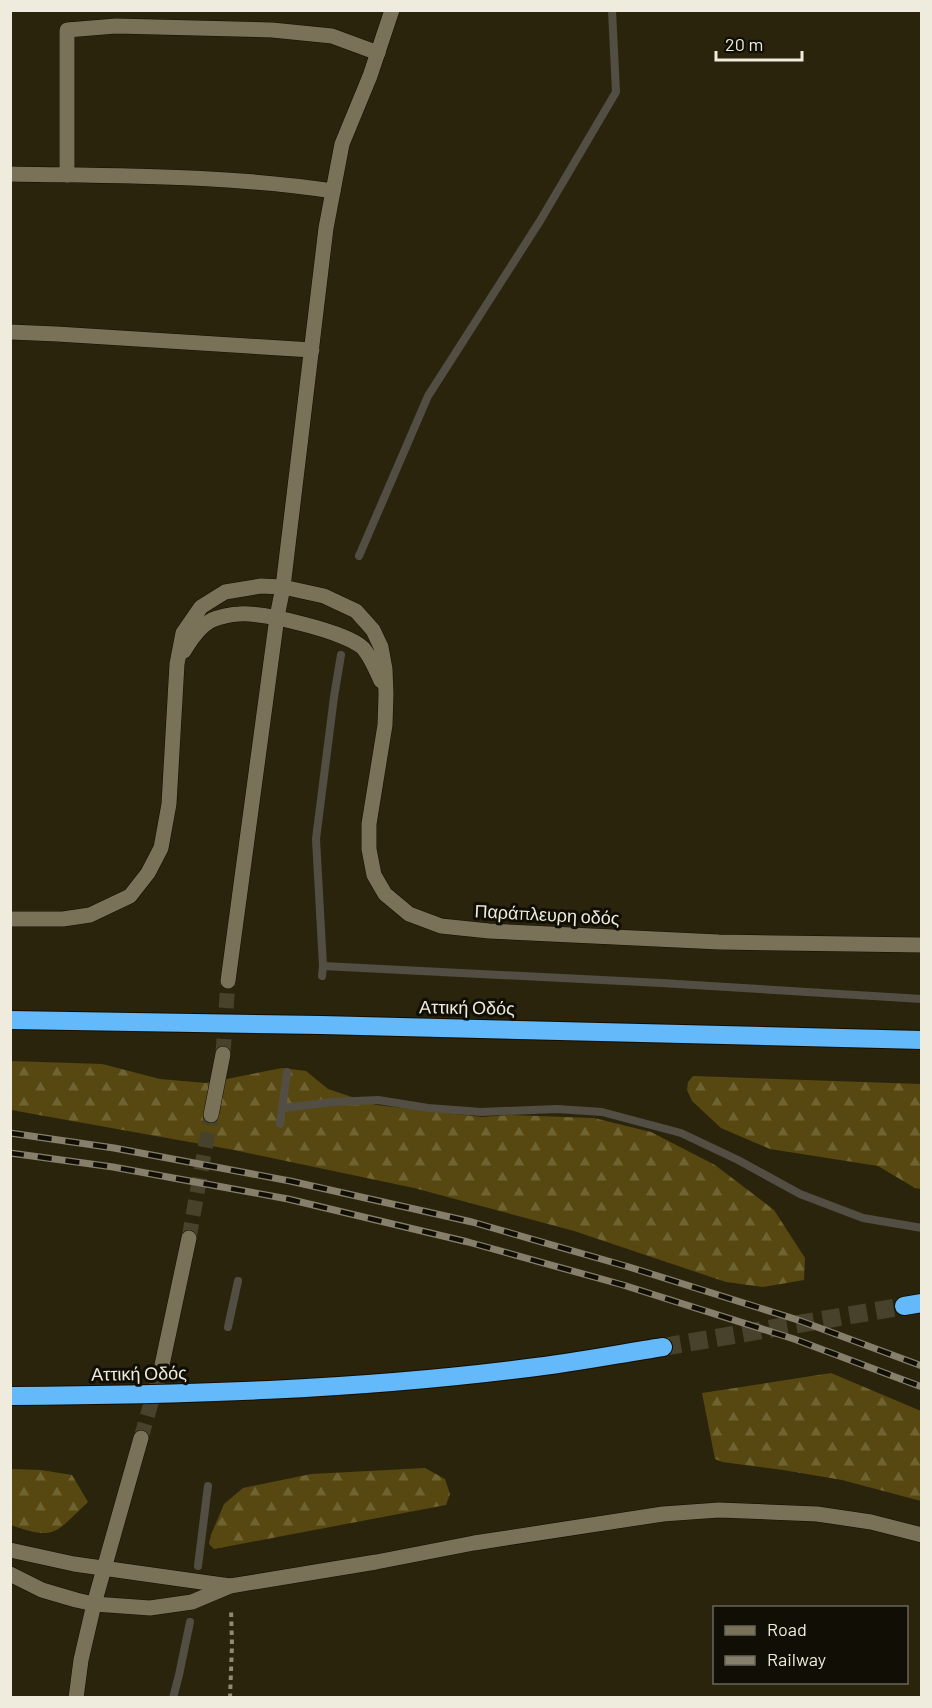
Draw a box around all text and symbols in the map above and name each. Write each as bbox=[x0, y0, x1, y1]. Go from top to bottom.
scale bar bbox=[716, 24, 802, 62]
text: 20 m bbox=[725, 33, 763, 55]
street label: Παράπλευρη οδός bbox=[474, 899, 620, 929]
street label: Αττική Οδός bbox=[419, 995, 515, 1019]
street label: Αττική Οδός bbox=[91, 1361, 187, 1385]
legend bbox=[713, 1606, 908, 1684]
text: Road bbox=[767, 1618, 807, 1640]
text: Railway bbox=[767, 1648, 826, 1670]

